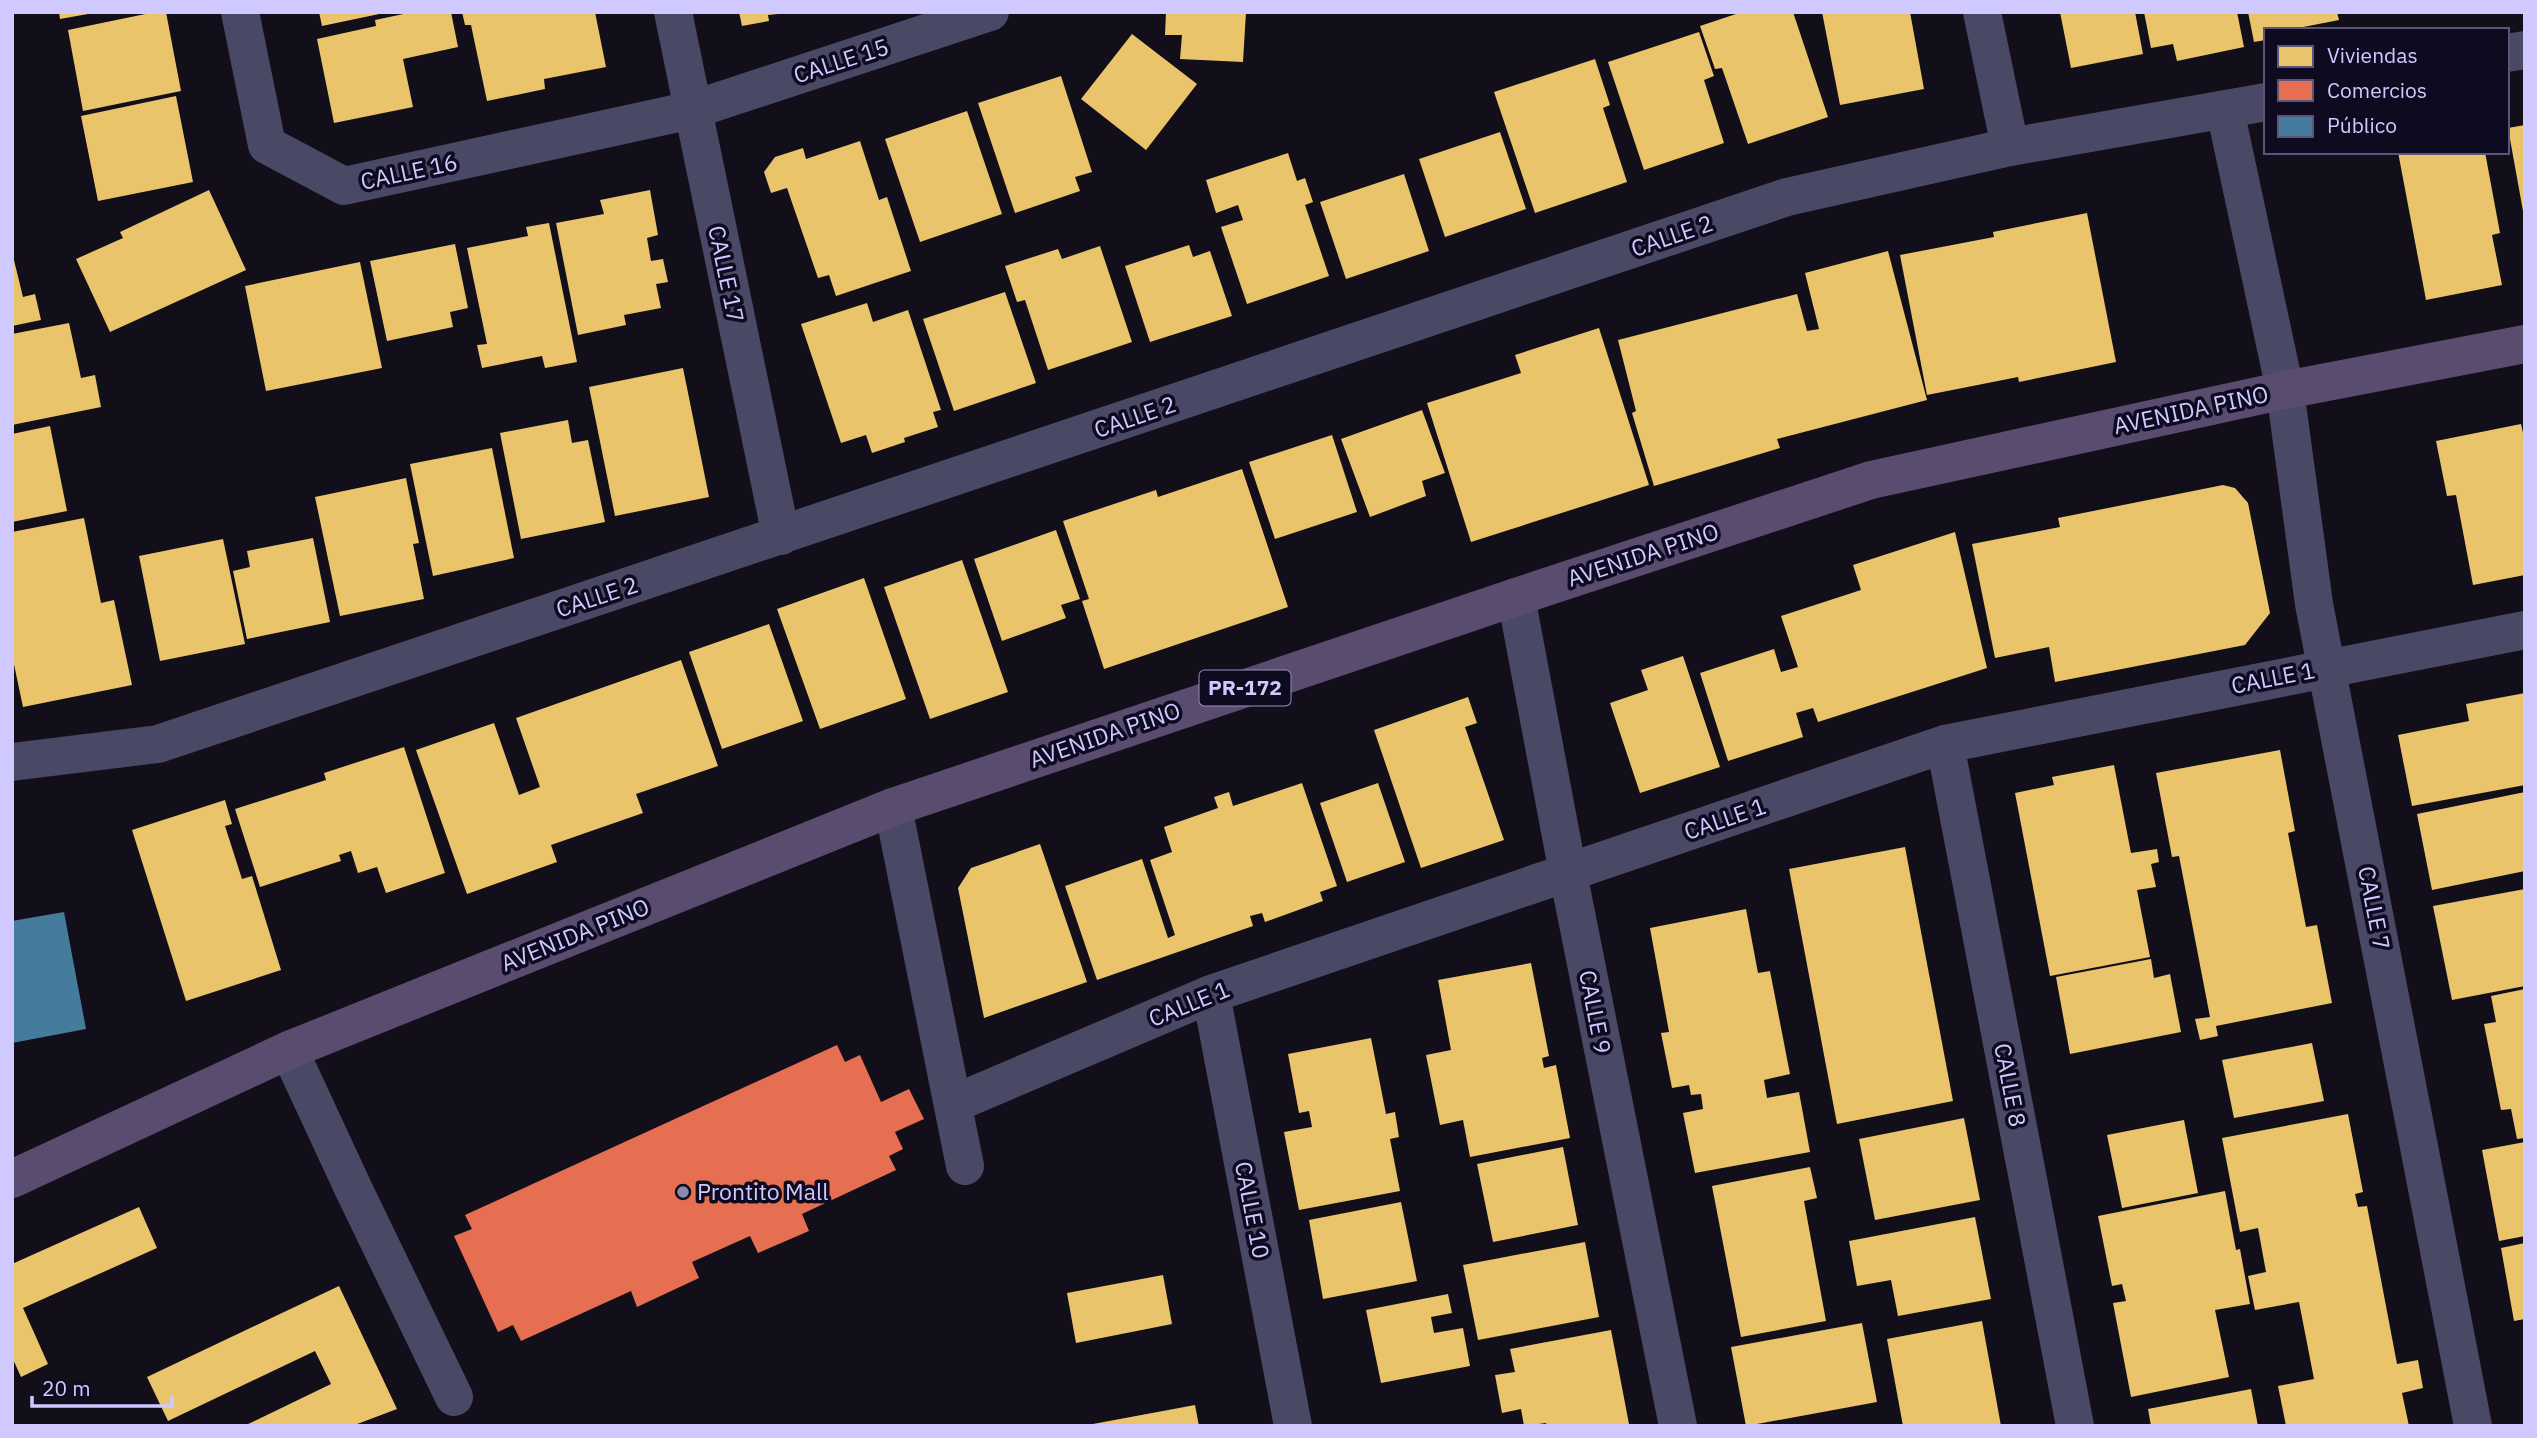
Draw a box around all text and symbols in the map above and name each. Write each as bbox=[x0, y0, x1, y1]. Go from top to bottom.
legend bbox=[2264, 28, 2509, 154]
street label: CALLE 15 bbox=[789, 31, 892, 90]
text: Viviendas bbox=[2327, 41, 2418, 69]
text: Comercios bbox=[2327, 76, 2427, 104]
text: Público bbox=[2327, 111, 2397, 139]
street label: CALLE 16 bbox=[357, 146, 460, 196]
street label: CALLE 2 bbox=[1627, 207, 1717, 263]
street label: CALLE 17 bbox=[702, 222, 752, 325]
street label: AVENIDA PINO bbox=[2111, 378, 2271, 440]
street label: CALLE 2 bbox=[1090, 388, 1180, 444]
street label: AVENIDA PINO bbox=[1563, 515, 1722, 593]
street label: CALLE 2 bbox=[552, 569, 642, 623]
street label: CALLE 1 bbox=[2228, 654, 2317, 700]
road number: PR-172 bbox=[1200, 670, 1290, 706]
street label: AVENIDA PINO bbox=[1025, 694, 1184, 774]
street label: CALLE 1 bbox=[1680, 790, 1770, 846]
street label: CALLE 7 bbox=[2352, 863, 2398, 952]
street label: AVENIDA PINO bbox=[496, 891, 653, 978]
street label: CALLE 9 bbox=[1573, 967, 1619, 1056]
street label: CALLE 1 bbox=[1144, 973, 1234, 1033]
street label: CALLE 8 bbox=[1988, 1040, 2034, 1129]
street label: CALLE 10 bbox=[1229, 1159, 1277, 1261]
place label: Prontito Mall bbox=[697, 1176, 828, 1206]
marker: Prontito Mall bbox=[675, 1184, 691, 1200]
scale bar bbox=[32, 1364, 172, 1408]
text: 20 m bbox=[42, 1374, 91, 1402]

